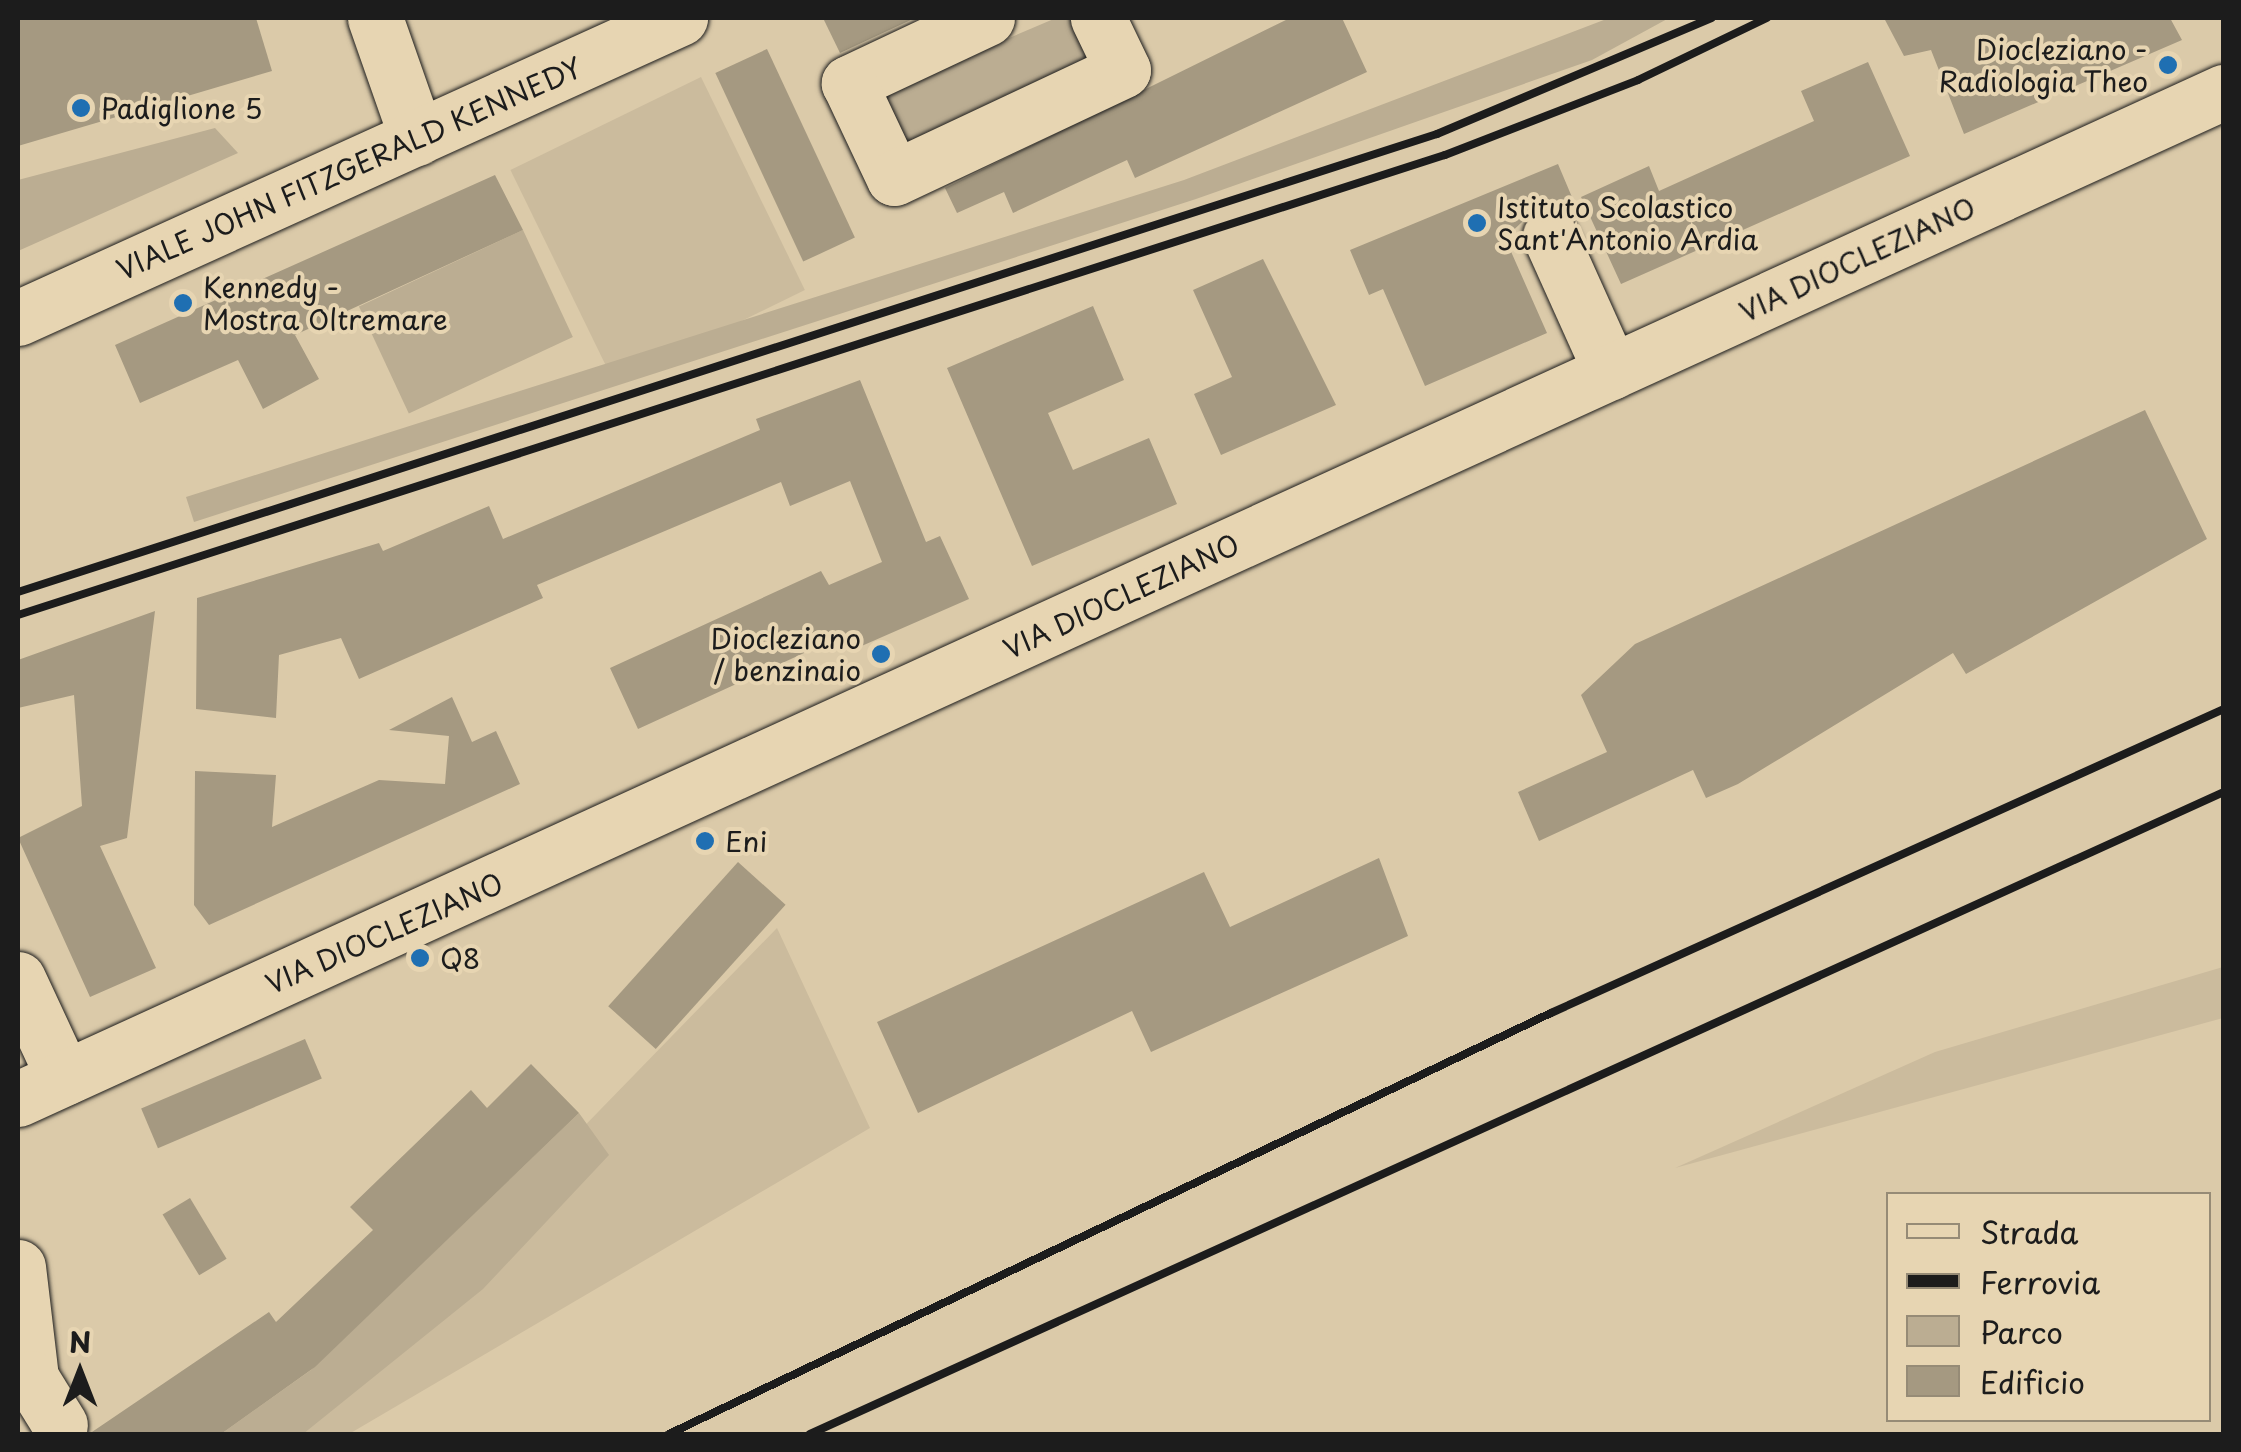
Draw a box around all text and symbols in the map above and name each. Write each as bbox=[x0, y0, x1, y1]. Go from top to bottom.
place label: Diocleziano - Radiologia Theo bbox=[1935, 32, 2148, 98]
street label: VIALE JOHN FITZGERALD KENNEDY bbox=[111, 50, 587, 286]
marker: Diocleziano - Radiologia Theo bbox=[2157, 54, 2179, 76]
place label: Padiglione 5 bbox=[101, 91, 263, 125]
marker: Padiglione 5 bbox=[70, 97, 92, 119]
street label: VIA DIOCLEZIANO bbox=[1733, 189, 1981, 329]
place label: Istituto Scolastico Sant'Antonio Ardia bbox=[1497, 190, 1759, 256]
marker: Istituto Scolastico Sant'Antonio Ardia bbox=[1466, 212, 1488, 234]
place label: Kennedy - Mostra Oltremare bbox=[203, 270, 446, 336]
marker: Kennedy - Mostra Oltremare bbox=[172, 292, 194, 314]
street label: VIA DIOCLEZIANO bbox=[997, 526, 1245, 666]
place label: Diocleziano / benzinaio bbox=[711, 621, 861, 687]
marker: Diocleziano / benzinaio bbox=[870, 643, 892, 665]
place label: Eni bbox=[725, 824, 767, 858]
marker: Eni bbox=[694, 830, 716, 852]
street label: VIA DIOCLEZIANO bbox=[259, 865, 509, 1001]
place label: Q8 bbox=[440, 941, 480, 975]
marker: Q8 bbox=[409, 947, 431, 969]
legend bbox=[1886, 1192, 2211, 1422]
text: Strada bbox=[1980, 1209, 2079, 1254]
text: Ferrovia bbox=[1980, 1259, 2100, 1304]
text: Parco bbox=[1980, 1309, 2063, 1354]
text: N bbox=[69, 1320, 91, 1363]
north arrow bbox=[30, 1322, 130, 1422]
text: Edificio bbox=[1980, 1359, 2085, 1404]

